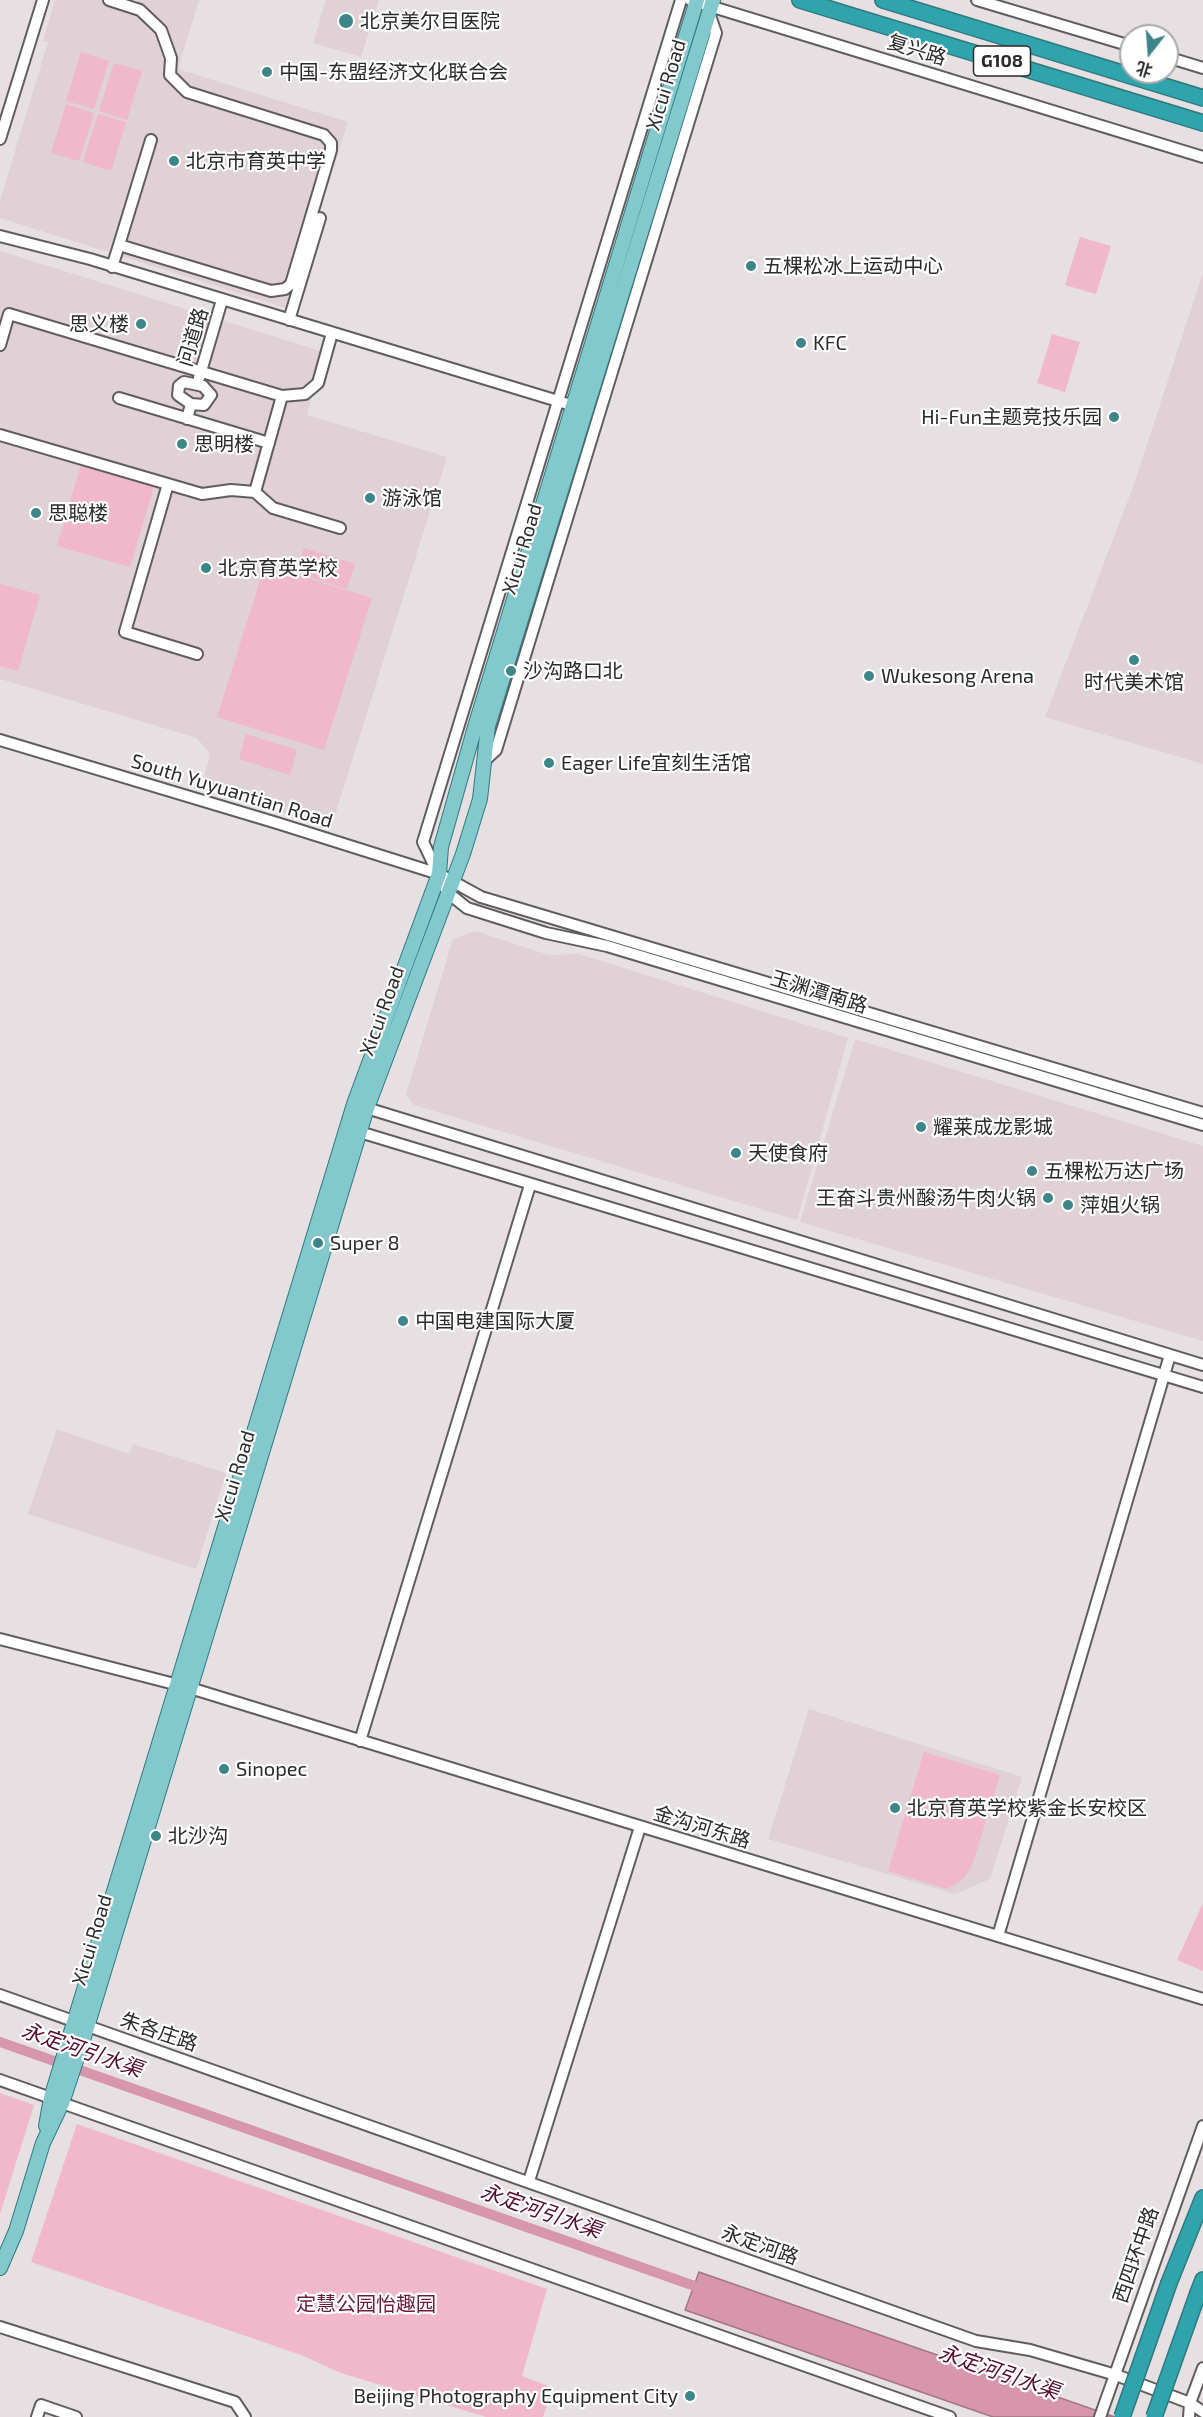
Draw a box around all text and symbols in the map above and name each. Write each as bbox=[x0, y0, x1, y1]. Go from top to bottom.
place label: 北京美尔目医院 bbox=[360, 9, 500, 33]
marker: 北京美尔目医院 bbox=[337, 12, 355, 30]
north arrow bbox=[1119, 24, 1179, 84]
street label: 复兴路 bbox=[885, 30, 949, 70]
street label: Xicui Road bbox=[641, 37, 691, 133]
road number: G108 bbox=[974, 46, 1030, 76]
text: 北 bbox=[1134, 58, 1155, 81]
place label: 中国-东盟经济文化联合会 bbox=[279, 60, 508, 84]
marker: 中国-东盟经济文化联合会 bbox=[260, 65, 274, 79]
place label: 北京市育英中学 bbox=[186, 149, 326, 173]
marker: 北京市育英中学 bbox=[167, 154, 181, 168]
place label: 五棵松冰上运动中心 bbox=[763, 254, 943, 278]
marker: 五棵松冰上运动中心 bbox=[744, 259, 758, 273]
street label: 问道路 bbox=[173, 305, 213, 369]
place label: 思义楼 bbox=[69, 312, 129, 336]
marker: 思义楼 bbox=[134, 317, 148, 331]
place label: KFC bbox=[813, 331, 847, 355]
marker: KFC bbox=[794, 336, 808, 350]
place label: Hi-Fun主题竞技乐园 bbox=[921, 405, 1102, 429]
marker: Hi-Fun主题竞技乐园 bbox=[1107, 410, 1121, 424]
place label: 思明楼 bbox=[194, 432, 254, 456]
marker: 思明楼 bbox=[175, 437, 189, 451]
place label: 游泳馆 bbox=[382, 486, 442, 510]
marker: 游泳馆 bbox=[363, 491, 377, 505]
place label: 思聪楼 bbox=[48, 501, 108, 525]
street label: Xicui Road bbox=[497, 501, 547, 597]
marker: 思聪楼 bbox=[29, 506, 43, 520]
place label: 北京育英学校 bbox=[218, 556, 338, 580]
marker: 北京育英学校 bbox=[199, 561, 213, 575]
marker: 时代美术馆 bbox=[1127, 653, 1141, 667]
place label: 沙沟路口北 bbox=[523, 659, 623, 683]
marker: 沙沟路口北 bbox=[504, 664, 518, 678]
place label: Wukesong Arena bbox=[881, 664, 1034, 688]
marker: Wukesong Arena bbox=[862, 669, 876, 683]
place label: 时代美术馆 bbox=[1084, 670, 1184, 694]
street label: South Yuyuantian Road bbox=[128, 749, 336, 833]
place label: Eager Life宜刻生活馆 bbox=[561, 751, 751, 775]
marker: Eager Life宜刻生活馆 bbox=[542, 756, 556, 770]
street label: Xicui Road bbox=[355, 963, 409, 1059]
street label: 玉渊潭南路 bbox=[768, 966, 870, 1018]
place label: 耀莱成龙影城 bbox=[933, 1115, 1053, 1139]
marker: 耀莱成龙影城 bbox=[914, 1120, 928, 1134]
place label: 天使食府 bbox=[748, 1141, 828, 1165]
marker: 天使食府 bbox=[729, 1146, 743, 1160]
place label: 五棵松万达广场 bbox=[1044, 1159, 1184, 1183]
marker: 五棵松万达广场 bbox=[1025, 1164, 1039, 1178]
place label: 王奋斗贵州酸汤牛肉火锅 bbox=[816, 1186, 1036, 1210]
marker: 王奋斗贵州酸汤牛肉火锅 bbox=[1041, 1191, 1055, 1205]
place label: 萍姐火锅 bbox=[1080, 1193, 1160, 1217]
marker: 萍姐火锅 bbox=[1061, 1198, 1075, 1212]
place label: Super 8 bbox=[330, 1231, 400, 1255]
marker: Super 8 bbox=[311, 1236, 325, 1250]
place label: 中国电建国际大厦 bbox=[415, 1309, 575, 1333]
marker: 中国电建国际大厦 bbox=[396, 1314, 410, 1328]
street label: Xicui Road bbox=[210, 1428, 260, 1524]
place label: Sinopec bbox=[236, 1757, 307, 1781]
marker: Sinopec bbox=[217, 1762, 231, 1776]
place label: 北京育英学校紫金长安校区 bbox=[907, 1796, 1147, 1820]
street label: 金沟河东路 bbox=[651, 1801, 753, 1853]
marker: 北京育英学校紫金长安校区 bbox=[888, 1801, 902, 1815]
place label: 北沙沟 bbox=[168, 1824, 228, 1848]
marker: 北沙沟 bbox=[149, 1829, 163, 1843]
street label: Xicui Road bbox=[67, 1892, 117, 1988]
street label: 朱各庄路 bbox=[117, 2008, 201, 2056]
water label: 永定河引水渠 bbox=[18, 2018, 146, 2082]
water label: 永定河引水渠 bbox=[477, 2179, 605, 2243]
street label: 西四环中路 bbox=[1108, 2204, 1164, 2306]
street label: 永定河路 bbox=[718, 2220, 802, 2270]
park label: 定慧公园怡趣园 bbox=[296, 2292, 436, 2316]
water label: 永定河引水渠 bbox=[935, 2340, 1063, 2404]
place label: Beijing Photography Equipment City bbox=[353, 2384, 678, 2408]
marker: Beijing Photography Equipment City bbox=[683, 2389, 697, 2403]

